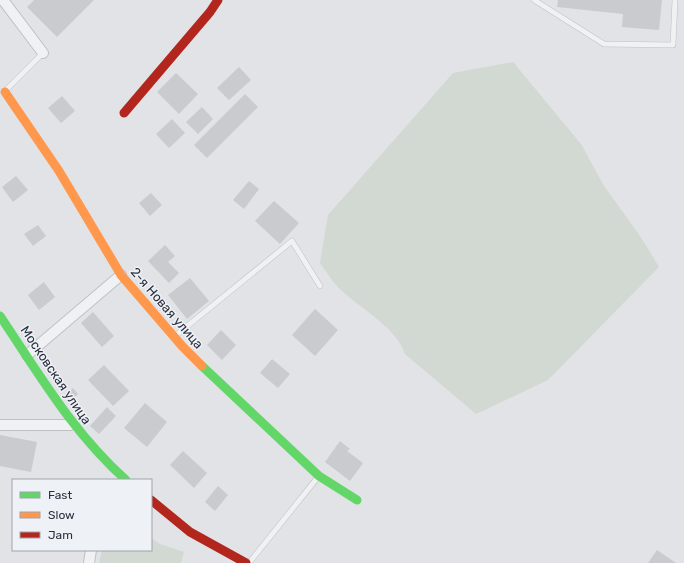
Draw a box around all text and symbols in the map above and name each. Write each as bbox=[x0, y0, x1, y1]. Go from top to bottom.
street label: 2-я Новая улица bbox=[128, 264, 206, 352]
street label: Московская улица bbox=[18, 323, 94, 427]
legend bbox=[12, 479, 152, 551]
text: Fast bbox=[48, 488, 72, 502]
text: Slow bbox=[48, 508, 75, 522]
text: Jam bbox=[48, 528, 73, 542]

